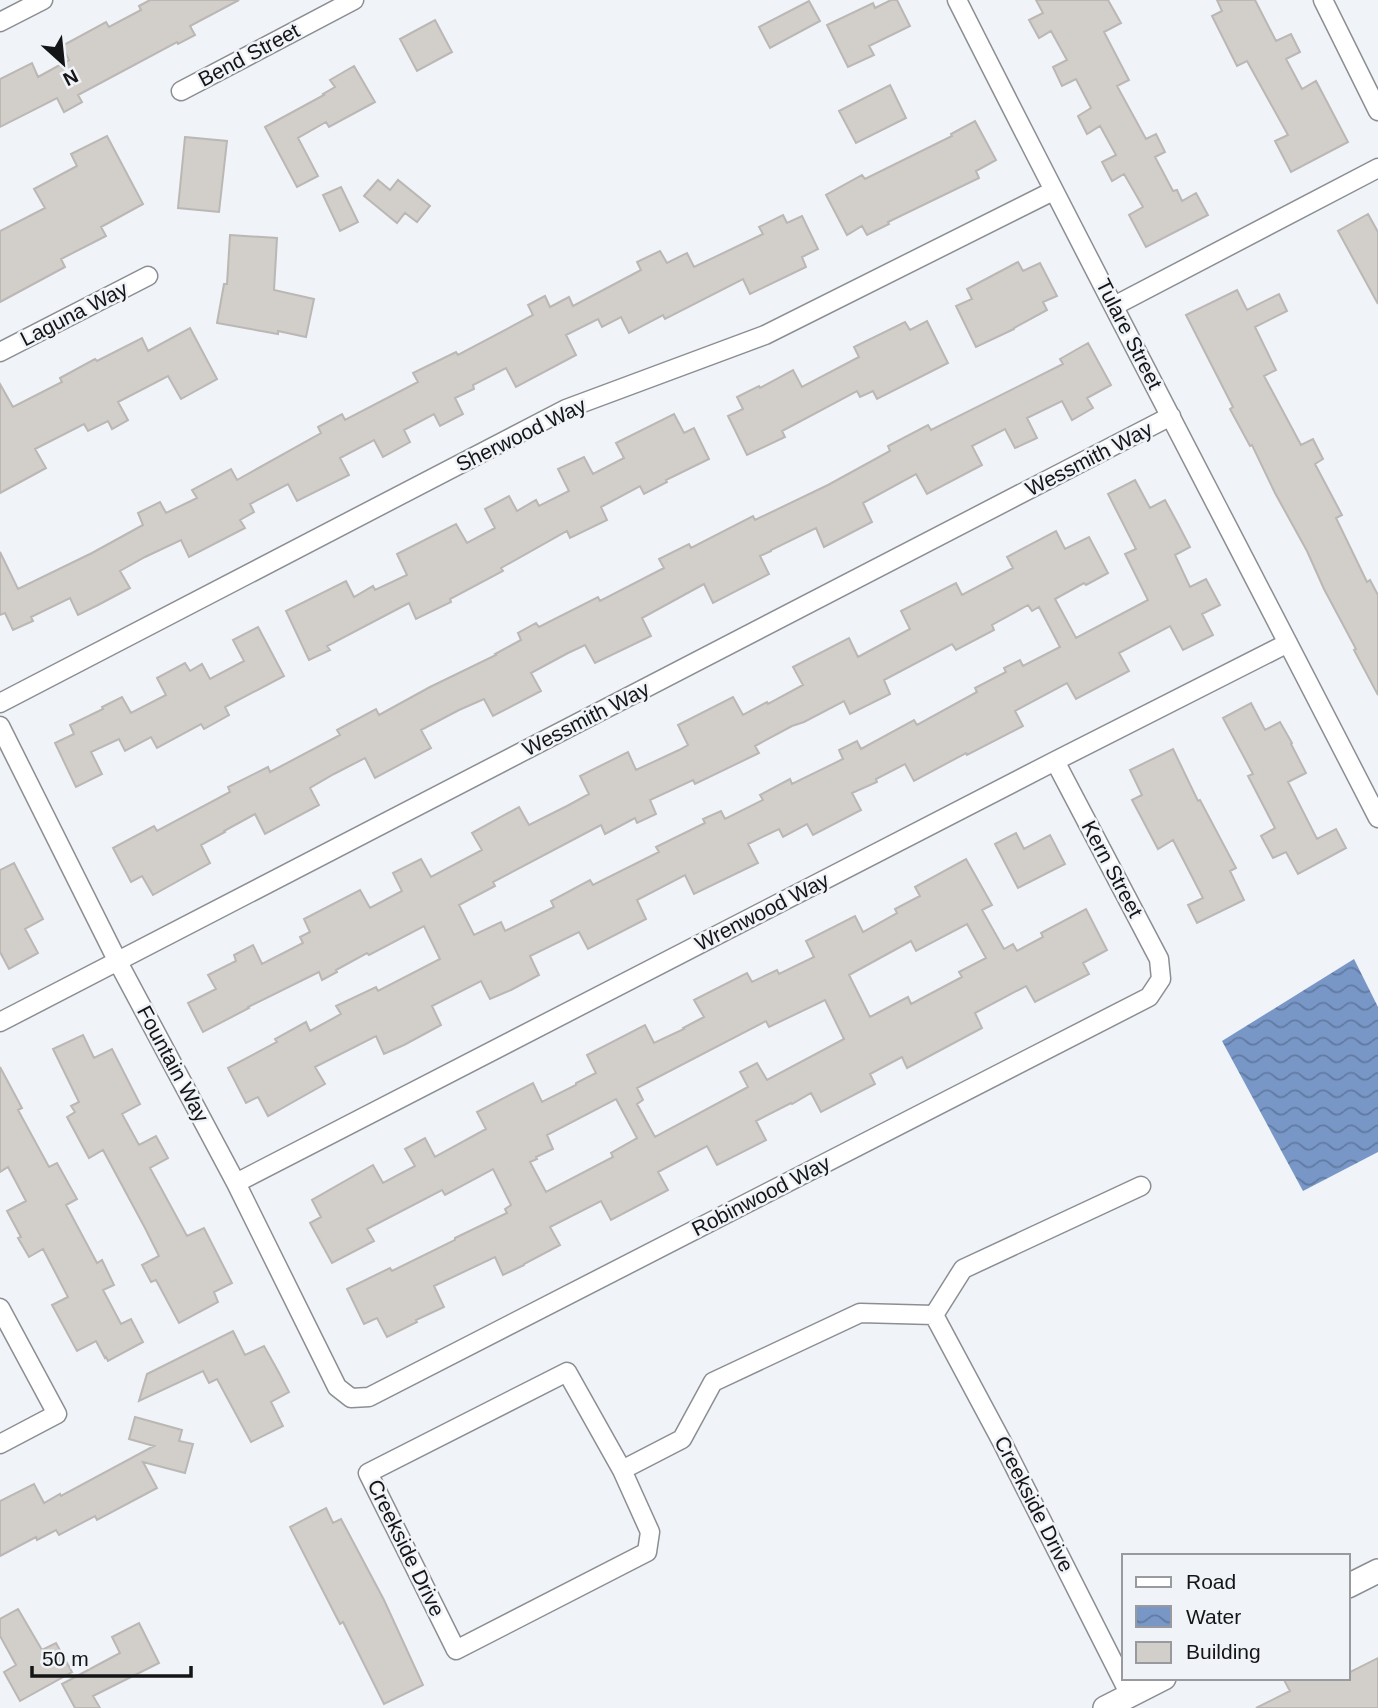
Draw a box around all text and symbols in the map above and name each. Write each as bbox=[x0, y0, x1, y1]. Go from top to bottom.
street label: Bend Street bbox=[194, 18, 303, 91]
north arrow bbox=[28, 28, 98, 98]
text: N bbox=[60, 65, 81, 90]
street label: Tulare Street bbox=[1092, 275, 1167, 393]
street label: Laguna Way bbox=[16, 276, 132, 350]
street label: Sherwood Way bbox=[452, 393, 590, 476]
street label: Wessmith Way bbox=[1022, 417, 1156, 500]
street label: Wessmith Way bbox=[519, 677, 653, 760]
street label: Kern Street bbox=[1077, 816, 1148, 921]
street label: Wrenwood Way bbox=[691, 868, 833, 955]
street label: Fountain Way bbox=[133, 1002, 214, 1126]
street label: Robinwood Way bbox=[688, 1151, 834, 1240]
street label: Creekside Drive bbox=[990, 1432, 1079, 1576]
street label: Creekside Drive bbox=[363, 1476, 450, 1620]
legend bbox=[1122, 1554, 1350, 1680]
text: Road bbox=[1186, 1570, 1236, 1593]
text: Water bbox=[1186, 1605, 1241, 1628]
scale bar bbox=[32, 1634, 191, 1678]
text: Building bbox=[1186, 1640, 1261, 1663]
text: 50 m bbox=[42, 1647, 89, 1670]

